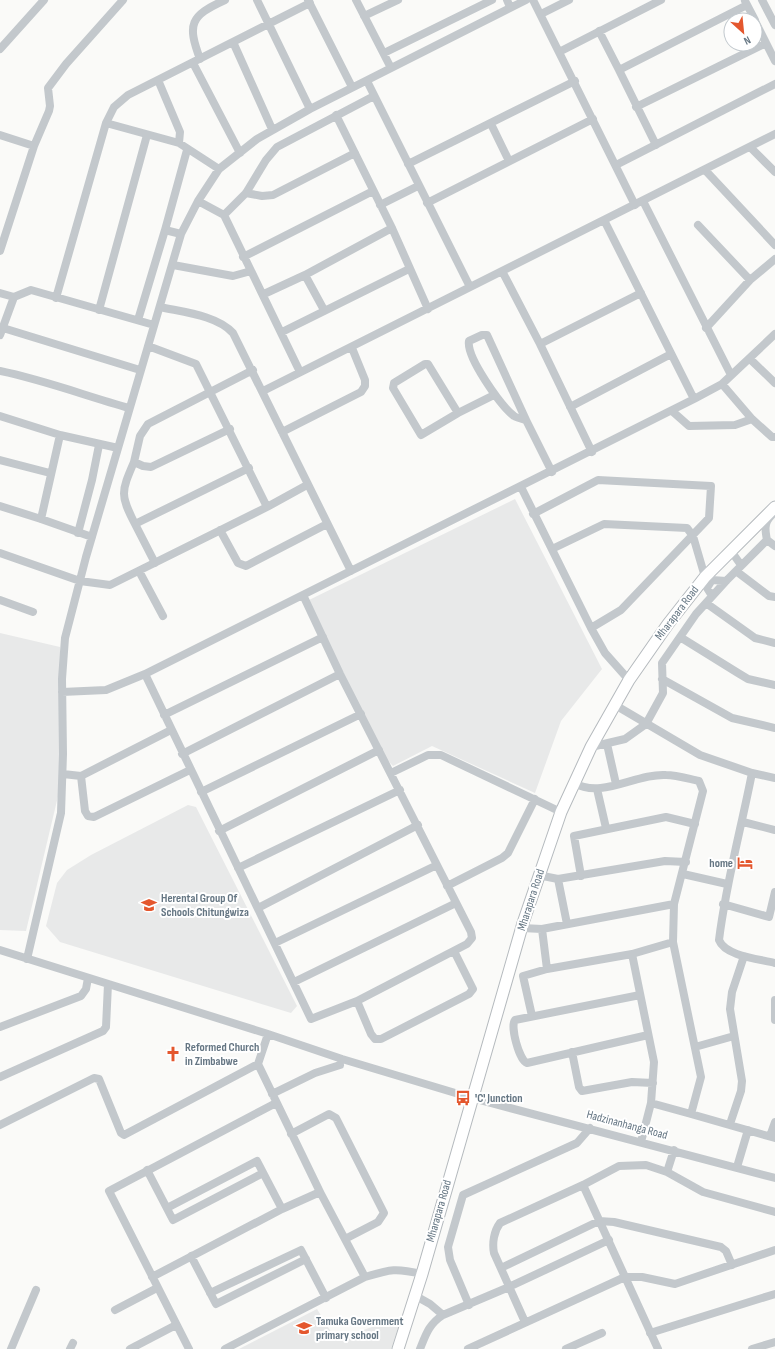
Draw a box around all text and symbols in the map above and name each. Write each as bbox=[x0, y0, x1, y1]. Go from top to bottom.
north arrow bbox=[723, 12, 763, 52]
text: N bbox=[742, 33, 753, 48]
street label: Mharapara Road bbox=[652, 583, 702, 643]
hotel icon: home bbox=[736, 854, 754, 872]
place label: home bbox=[709, 856, 733, 871]
street label: Mharapara Road bbox=[514, 867, 548, 933]
place label: Herental Group Of Schools Chitungwiza bbox=[161, 891, 249, 920]
school or university icon: Herental Group Of Schools Chitungwiza bbox=[140, 896, 158, 914]
place label: Reformed Church in Zimbabwe bbox=[185, 1040, 259, 1069]
church icon: Reformed Church in Zimbabwe bbox=[164, 1045, 182, 1063]
bus stop icon: 'C' Junction bbox=[454, 1089, 472, 1107]
place label: 'C' Junction bbox=[475, 1091, 523, 1106]
street label: Hadzinanhanga Road bbox=[585, 1107, 669, 1143]
street label: Mharapara Road bbox=[423, 1178, 455, 1244]
place label: Tamuka Government primary school bbox=[316, 1314, 403, 1343]
school or university icon: Tamuka Government primary school bbox=[295, 1319, 313, 1337]

